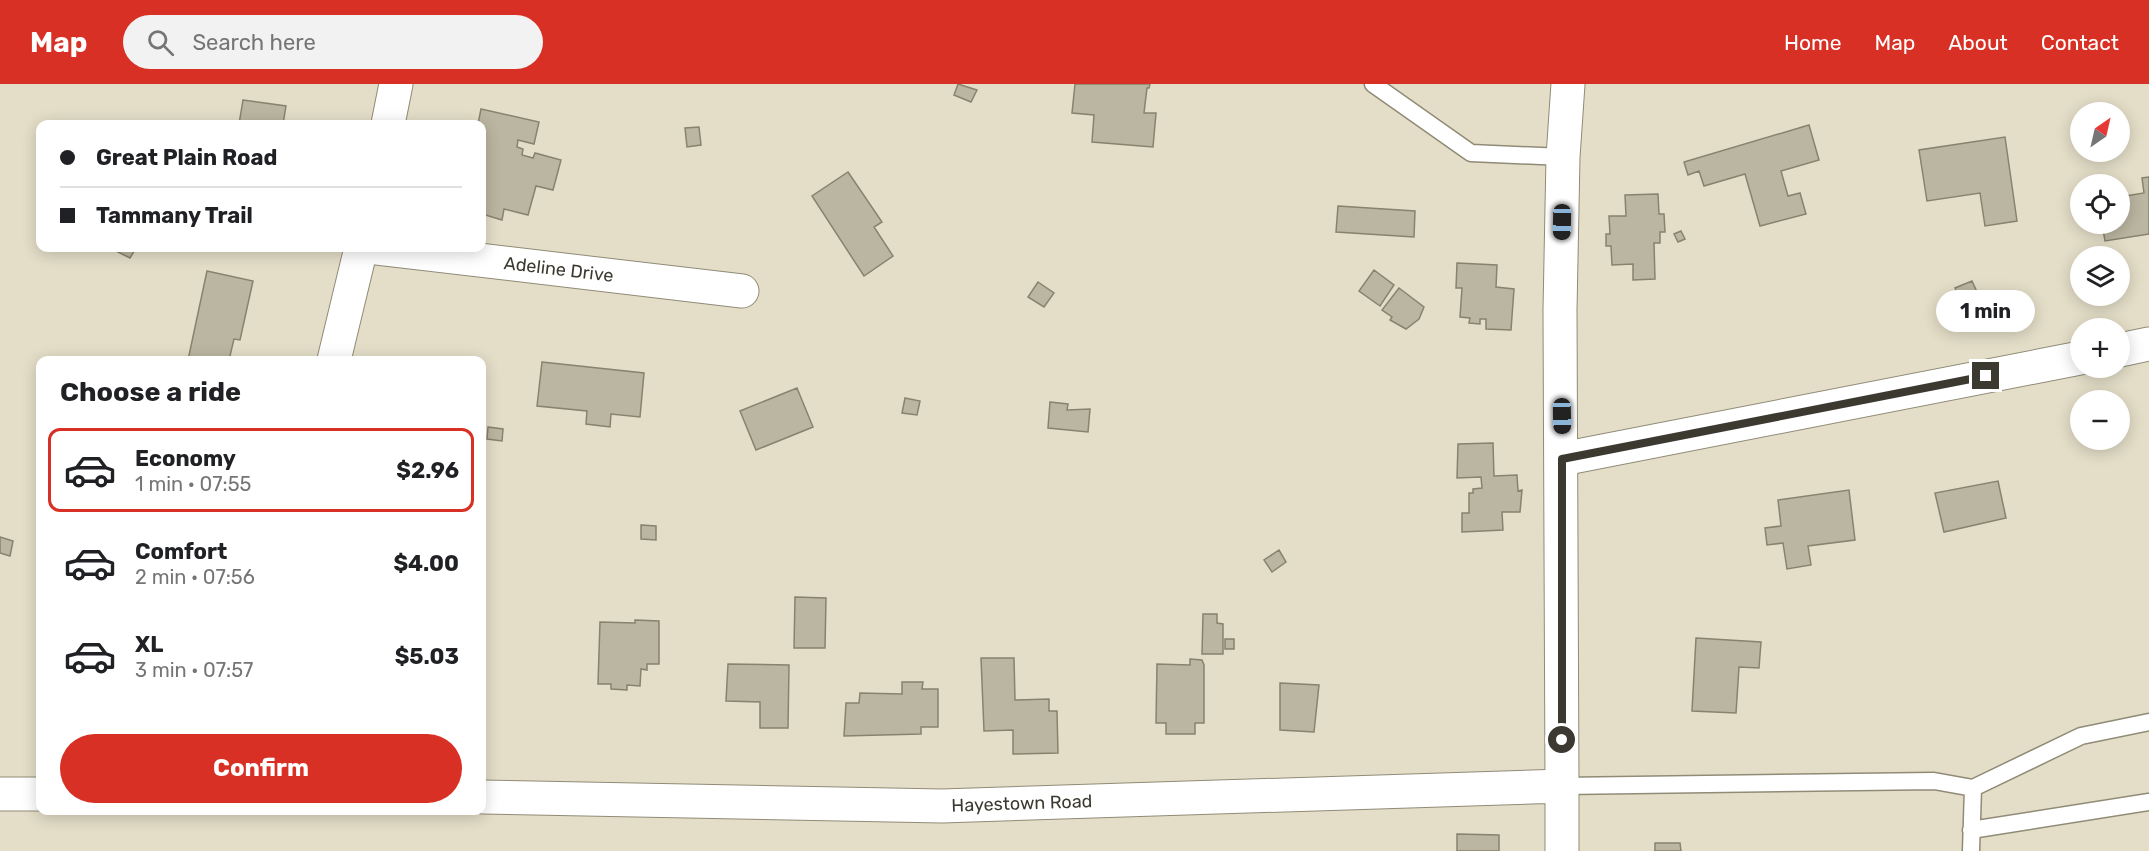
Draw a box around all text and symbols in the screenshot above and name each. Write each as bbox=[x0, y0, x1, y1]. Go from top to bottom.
search box bbox=[123, 15, 543, 69]
text: Map bbox=[30, 26, 87, 59]
icon: search bbox=[144, 26, 177, 59]
text: Search here bbox=[192, 29, 316, 56]
text: Home bbox=[1784, 30, 1841, 55]
text: Map bbox=[1874, 30, 1915, 55]
text: About bbox=[1948, 30, 2008, 55]
text: Contact bbox=[2041, 30, 2119, 55]
north arrow bbox=[2070, 102, 2130, 162]
map controls bbox=[2070, 102, 2130, 450]
text: Great Plain Road bbox=[96, 144, 277, 171]
button: locate bbox=[2070, 174, 2130, 234]
text: Tammany Trail bbox=[96, 202, 253, 229]
car bbox=[1553, 204, 1571, 240]
button: layers bbox=[2070, 246, 2130, 306]
street label: Adeline Drive bbox=[503, 252, 615, 287]
callout: 1 min bbox=[1936, 289, 2036, 331]
text: 1 min bbox=[1960, 299, 2011, 323]
button: + bbox=[2070, 318, 2130, 378]
route end bbox=[1972, 362, 1999, 389]
text: Choose a ride bbox=[60, 376, 241, 408]
button: − bbox=[2070, 390, 2130, 450]
car bbox=[1553, 398, 1571, 434]
icon: car bbox=[63, 443, 117, 497]
text: Economy bbox=[135, 445, 236, 472]
text: $2.96 bbox=[396, 457, 459, 484]
text: 1 min · 07:55 bbox=[135, 472, 251, 496]
icon: car bbox=[63, 536, 117, 590]
text: Comfort bbox=[135, 538, 227, 565]
text: $4.00 bbox=[393, 550, 459, 577]
text: 2 min · 07:56 bbox=[135, 565, 255, 589]
icon: car bbox=[63, 629, 117, 683]
text: XL bbox=[135, 631, 163, 658]
text: $5.03 bbox=[395, 643, 459, 670]
text: 3 min · 07:57 bbox=[135, 658, 253, 682]
route start bbox=[1548, 726, 1575, 753]
button: Confirm bbox=[60, 734, 462, 803]
street label: Hayestown Road bbox=[951, 790, 1093, 817]

